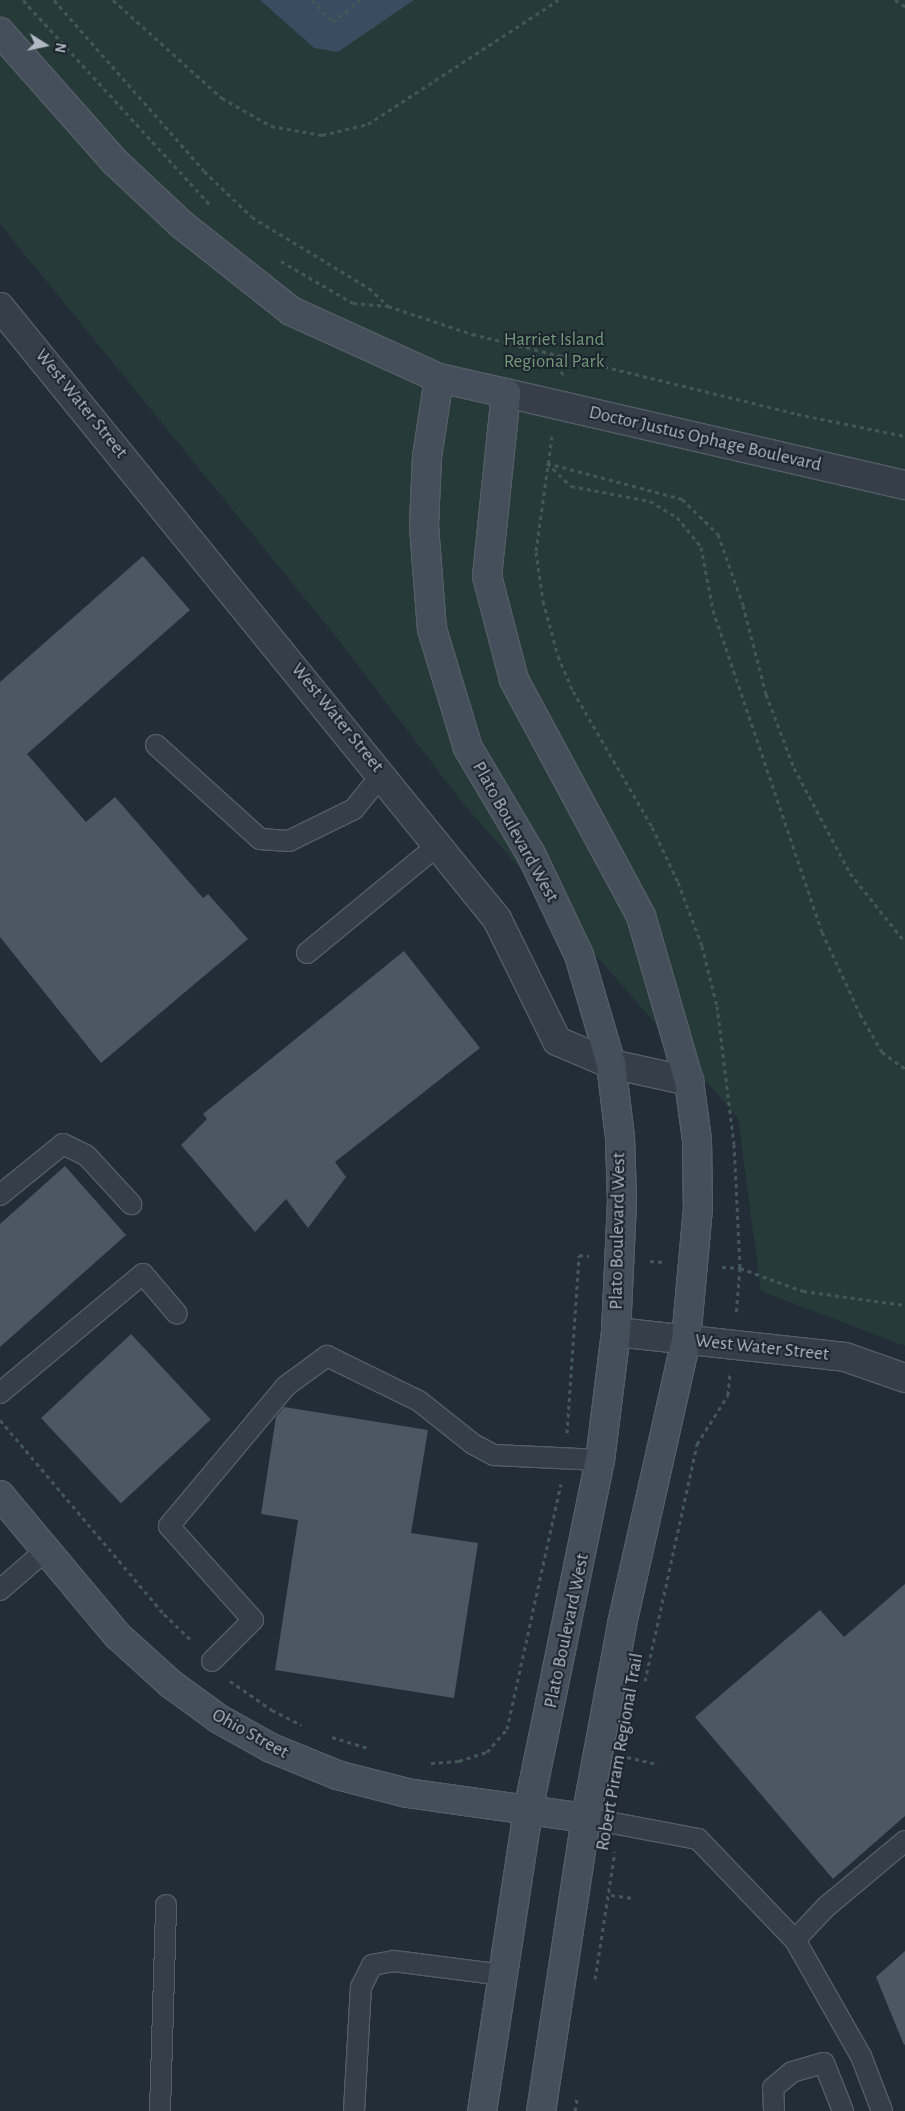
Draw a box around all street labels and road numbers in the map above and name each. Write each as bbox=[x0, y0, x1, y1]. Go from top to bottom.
street label: West Water Street bbox=[30, 345, 132, 463]
street label: Doctor Justus Ophage Boulevard bbox=[587, 401, 823, 477]
street label: West Water Street bbox=[286, 659, 388, 777]
street label: Plato Boulevard West bbox=[467, 758, 563, 906]
street label: Plato Boulevard West bbox=[605, 1152, 631, 1310]
street label: West Water Street bbox=[694, 1330, 830, 1366]
street label: Plato Boulevard West bbox=[539, 1552, 595, 1710]
street label: Robert Piram Regional Trail bbox=[591, 1651, 649, 1853]
street label: Ohio Street bbox=[208, 1704, 292, 1764]

